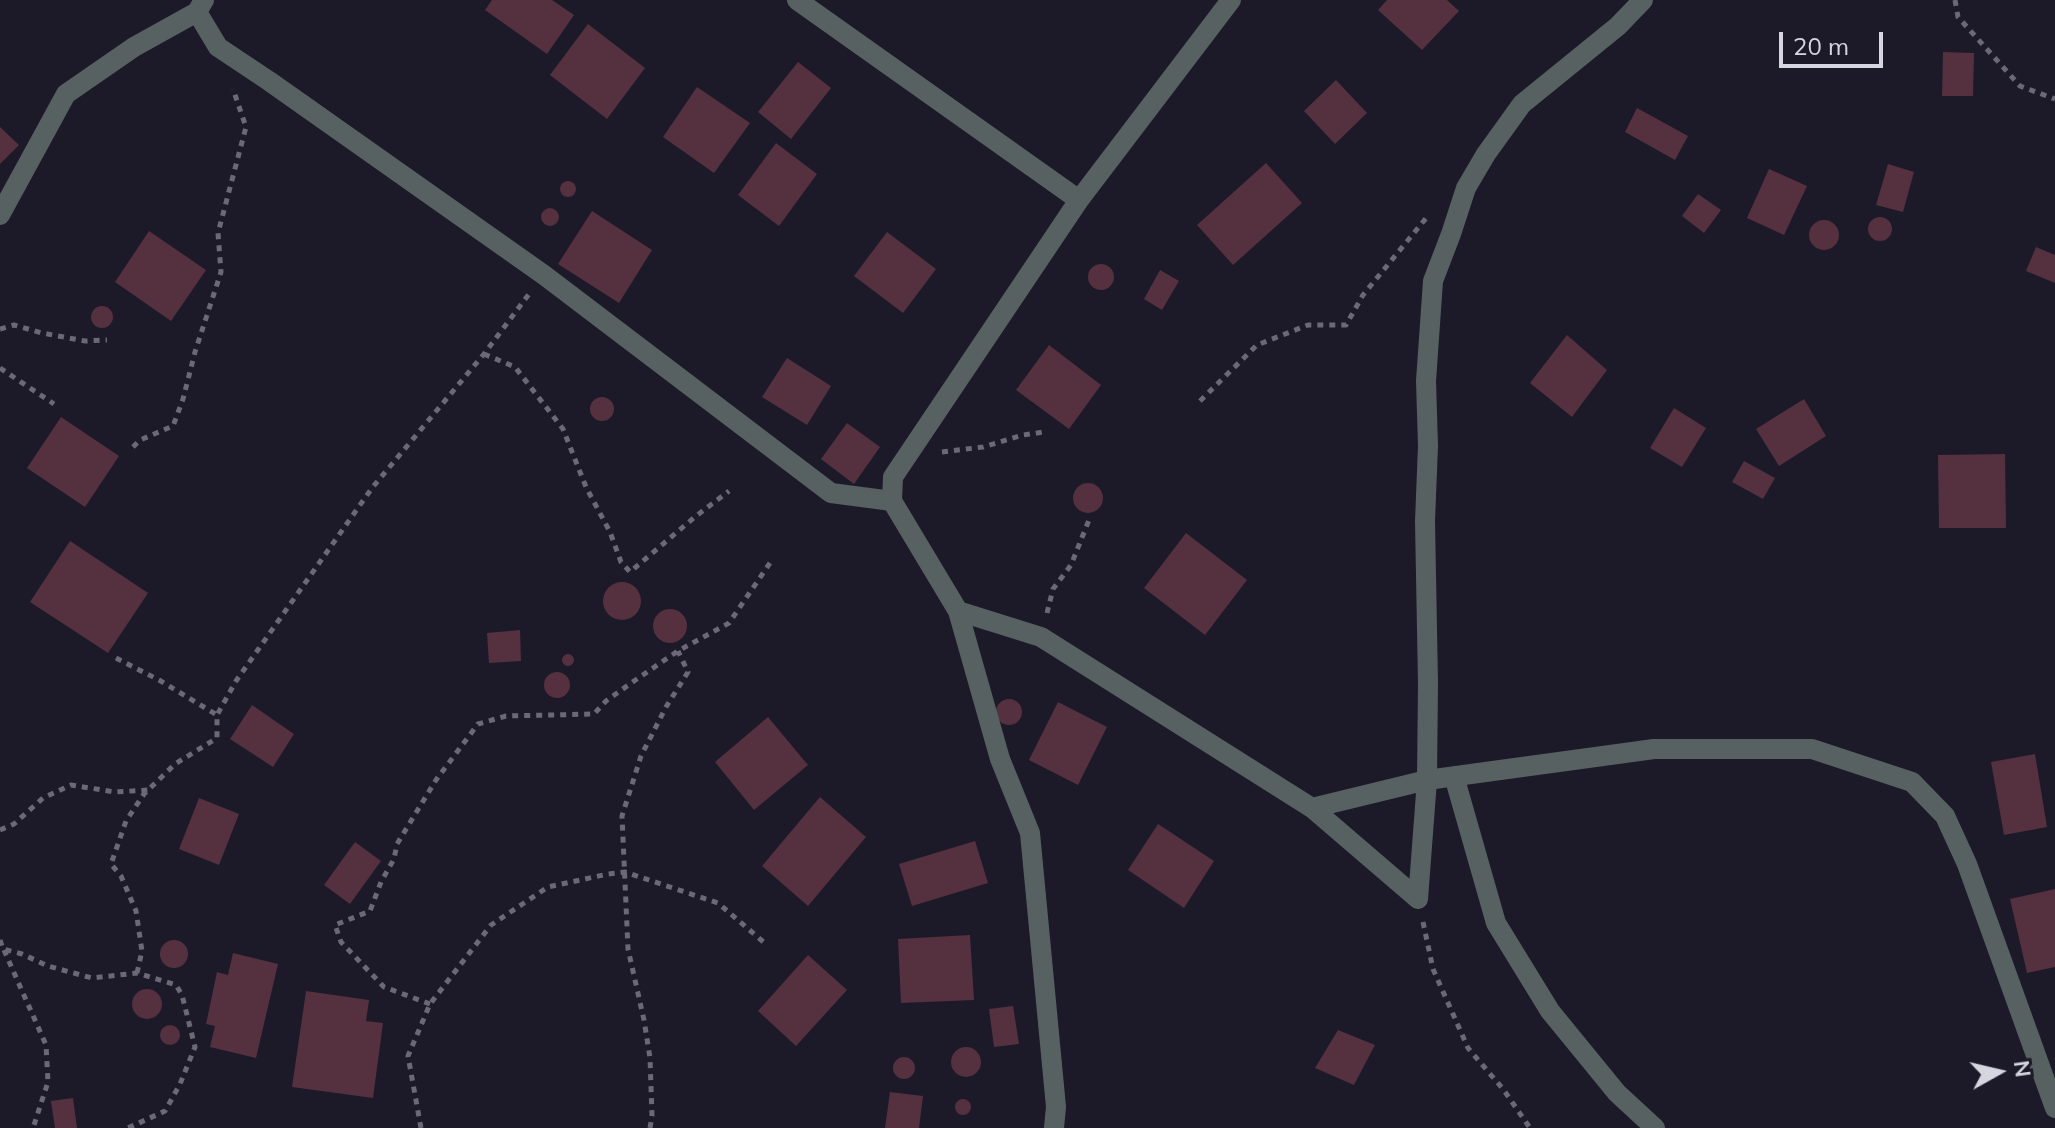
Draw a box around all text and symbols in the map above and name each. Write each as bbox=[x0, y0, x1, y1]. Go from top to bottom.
scale bar bbox=[1783, 16, 1887, 66]
text: 20 m bbox=[1793, 31, 1849, 61]
north arrow bbox=[1959, 1032, 2039, 1112]
text: N bbox=[2008, 1058, 2038, 1079]

